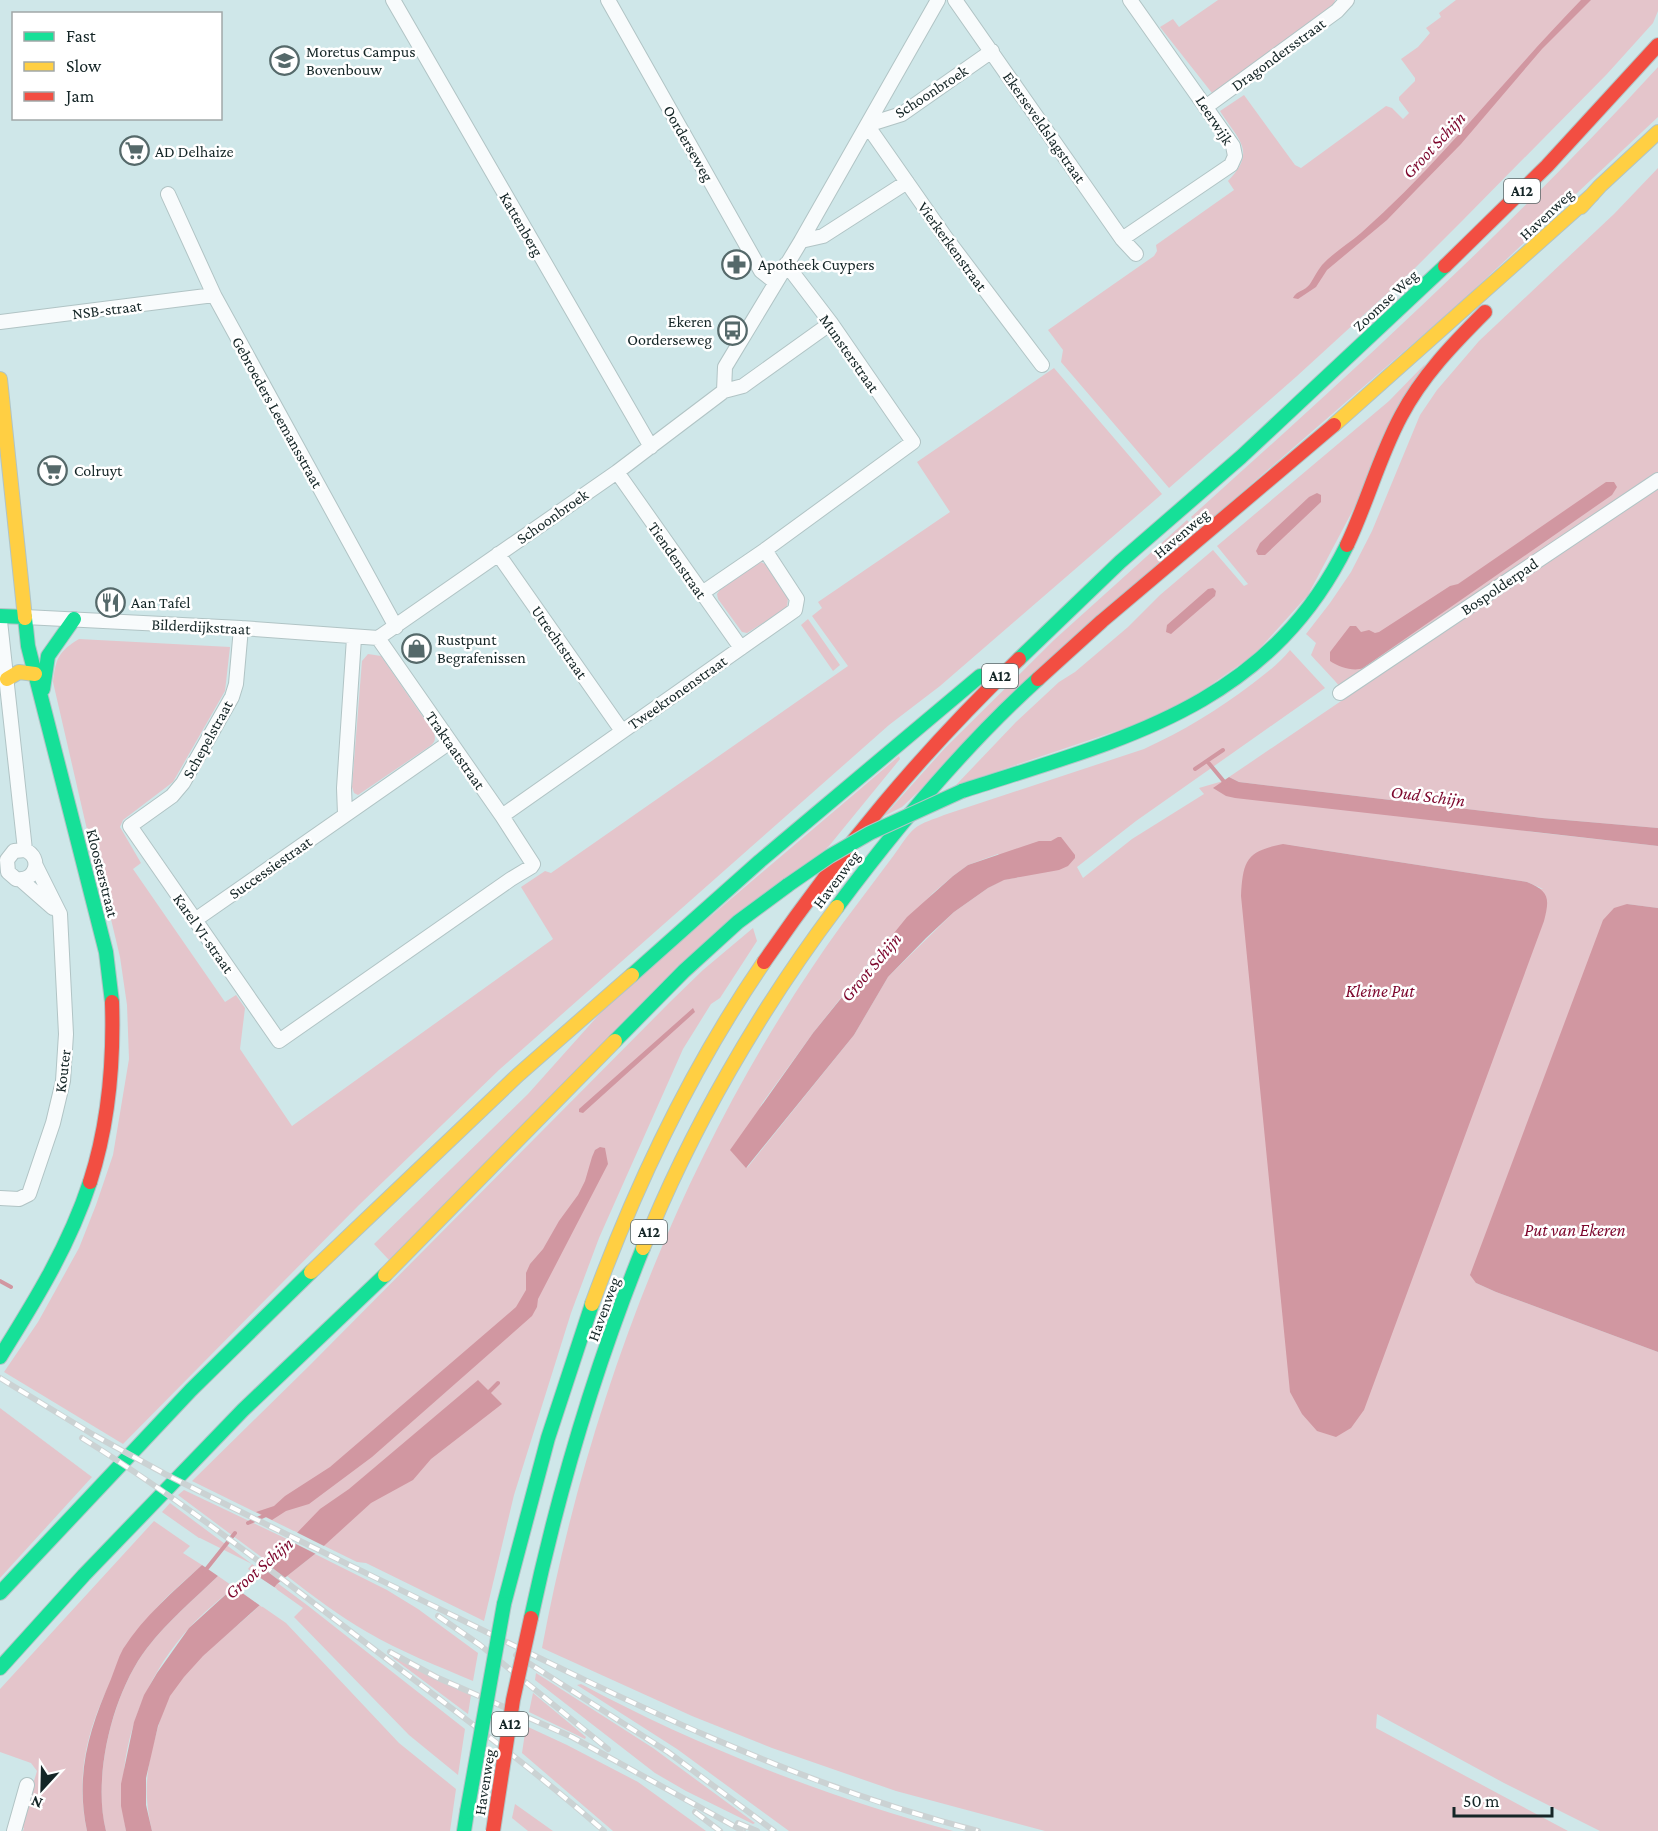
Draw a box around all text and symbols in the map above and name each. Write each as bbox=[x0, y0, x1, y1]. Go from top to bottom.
legend bbox=[12, 12, 222, 120]
street label: Dragondersstraat bbox=[1228, 14, 1330, 95]
text: Fast bbox=[66, 26, 97, 46]
place label: Moretus Campus Bovenbouw bbox=[306, 43, 415, 78]
school or university icon: Moretus Campus Bovenbouw bbox=[269, 44, 301, 76]
text: Slow bbox=[66, 56, 102, 76]
street label: Schoonbroek bbox=[892, 61, 971, 121]
street label: Ekerseveldslagstraat bbox=[999, 69, 1090, 187]
text: Jam bbox=[64, 86, 95, 106]
street label: Leerwijk bbox=[1192, 92, 1237, 149]
street label: Oorderseweg bbox=[659, 102, 717, 185]
water label: Groot Schijn bbox=[1398, 108, 1470, 183]
supermarket icon: AD Delhaize bbox=[118, 135, 150, 167]
place label: AD Delhaize bbox=[155, 143, 234, 160]
road number: A12 bbox=[1504, 179, 1540, 203]
street label: Havenweg bbox=[1516, 185, 1578, 244]
street label: Kattenberg bbox=[496, 189, 547, 260]
street label: Vierkerkenstraat bbox=[915, 198, 991, 295]
pharmacy icon: Apotheek Cuypers bbox=[721, 248, 753, 280]
place label: Apotheek Cuypers bbox=[758, 256, 875, 274]
street label: Zoomse Weg bbox=[1350, 266, 1422, 335]
street label: NSB-straat bbox=[71, 297, 143, 322]
street label: Munsterstraat bbox=[816, 311, 883, 396]
place label: Ekeren Oorderseweg bbox=[627, 313, 712, 349]
bus stop icon: Ekeren Oorderseweg bbox=[717, 314, 749, 346]
street label: Gebroeders Leemansstraat bbox=[229, 334, 327, 491]
supermarket icon: Colruyt bbox=[37, 454, 69, 486]
place label: Colruyt bbox=[74, 462, 123, 480]
street label: Schoonbroek bbox=[513, 485, 592, 547]
street label: Havenweg bbox=[1150, 505, 1213, 562]
street label: Tiendenstraat bbox=[645, 519, 711, 602]
street label: Bospolderpad bbox=[1458, 554, 1542, 619]
restaurant icon: Aan Tafel bbox=[94, 586, 126, 618]
place label: Aan Tafel bbox=[131, 594, 191, 611]
street label: Utrechtstraat bbox=[528, 602, 591, 683]
street label: Bilderdijkstraat bbox=[151, 615, 252, 639]
place label: Rustpunt Begrafenissen bbox=[437, 631, 526, 667]
shop icon: Rustpunt Begrafenissen bbox=[400, 632, 432, 664]
street label: Tweekronenstraat bbox=[625, 652, 730, 733]
road number: A12 bbox=[982, 664, 1018, 688]
street label: Schepelstraat bbox=[179, 697, 237, 782]
street label: Traktaatstraat bbox=[422, 708, 489, 793]
water label: Oud Schijn bbox=[1390, 782, 1466, 811]
street label: Kloosterstraat bbox=[83, 827, 122, 920]
street label: Successiestraat bbox=[226, 832, 315, 902]
street label: Havenweg bbox=[809, 847, 864, 912]
street label: Karel VI-straat bbox=[170, 890, 238, 977]
water label: Groot Schijn bbox=[837, 929, 906, 1006]
water label: Kleine Put bbox=[1345, 981, 1415, 1001]
street label: Kouter bbox=[51, 1048, 74, 1094]
road number: A12 bbox=[631, 1220, 667, 1244]
water label: Put van Ekeren bbox=[1524, 1220, 1626, 1240]
street label: Havenweg bbox=[584, 1275, 624, 1344]
water label: Groot Schijn bbox=[221, 1533, 298, 1604]
road number: A12 bbox=[492, 1712, 528, 1736]
street label: Havenweg bbox=[471, 1747, 499, 1817]
north arrow bbox=[12, 1759, 72, 1819]
scale bar bbox=[1454, 1780, 1552, 1818]
text: 50 m bbox=[1463, 1791, 1500, 1811]
text: N bbox=[28, 1792, 45, 1812]

